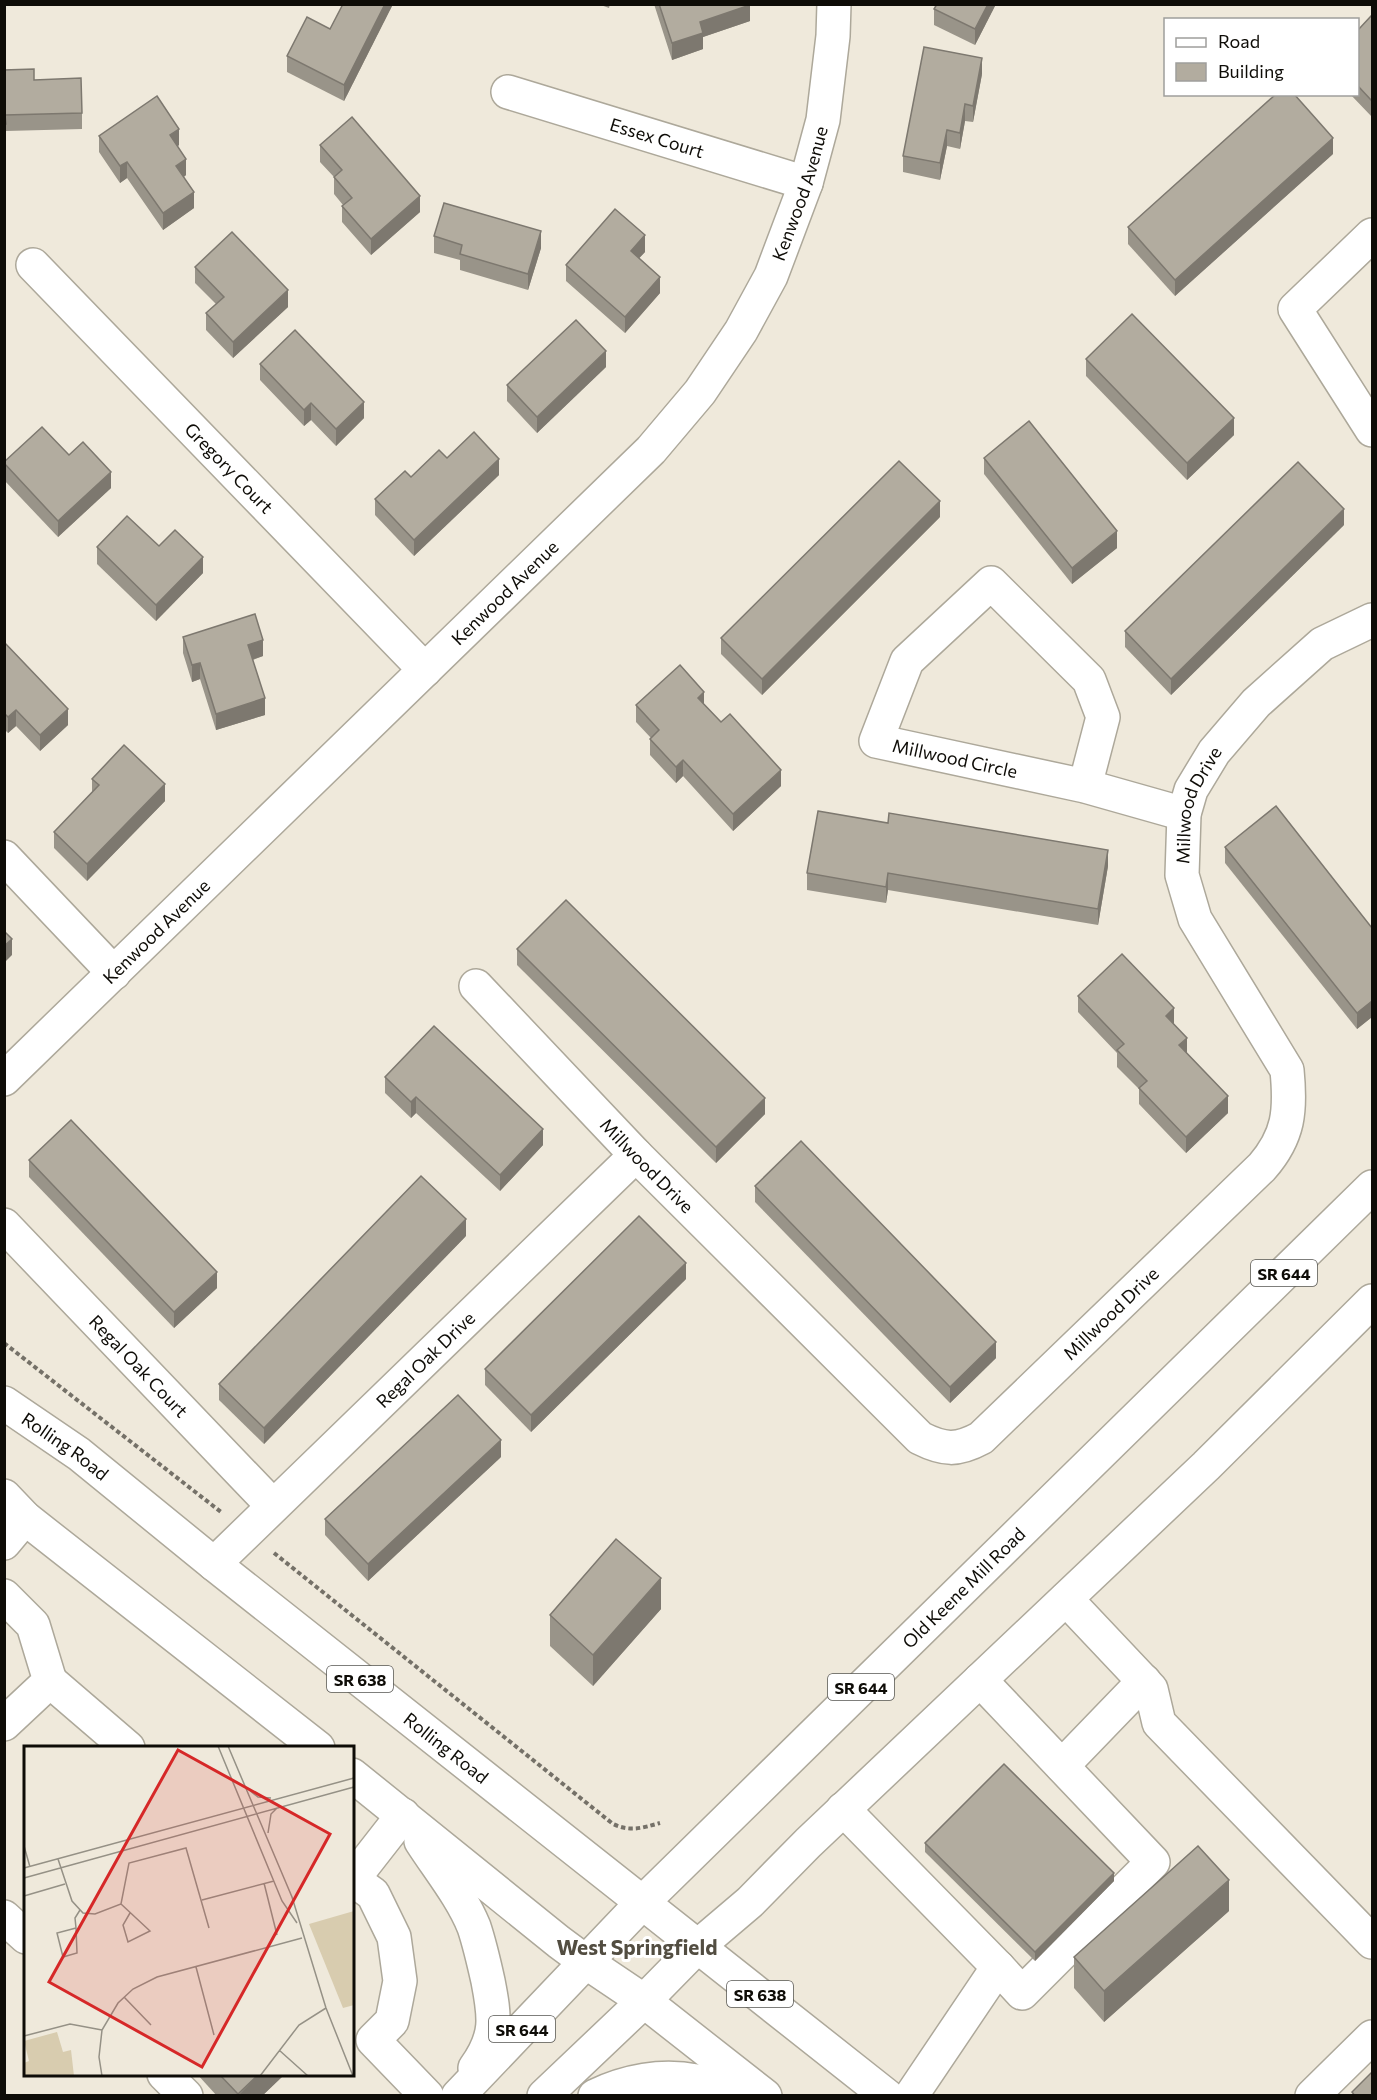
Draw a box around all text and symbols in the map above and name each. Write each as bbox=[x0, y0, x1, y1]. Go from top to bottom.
legend bbox=[1164, 18, 1359, 96]
text: Road bbox=[1218, 30, 1260, 52]
text: Building bbox=[1218, 60, 1284, 82]
street label: Essex Court bbox=[607, 113, 707, 162]
street label: Kenwood Avenue bbox=[767, 124, 832, 264]
street label: Gregory Court bbox=[180, 418, 278, 518]
street label: Kenwood Avenue bbox=[446, 536, 563, 649]
street label: Millwood Circle bbox=[890, 734, 1020, 782]
street label: Millwood Drive bbox=[1171, 742, 1226, 864]
street label: Kenwood Avenue bbox=[98, 874, 214, 988]
street label: Millwood Drive bbox=[596, 1113, 699, 1217]
road number: SR 644 bbox=[1251, 1260, 1317, 1286]
street label: Millwood Drive bbox=[1058, 1262, 1163, 1364]
street label: Regal Oak Drive bbox=[371, 1307, 479, 1412]
street label: Regal Oak Court bbox=[85, 1310, 193, 1422]
street label: Rolling Road bbox=[18, 1407, 113, 1485]
street label: Old Keene Mill Road bbox=[897, 1523, 1030, 1653]
road number: SR 638 bbox=[327, 1666, 393, 1692]
road number: SR 644 bbox=[828, 1674, 894, 1700]
street label: Rolling Road bbox=[400, 1708, 493, 1788]
inset map bbox=[24, 1746, 354, 2076]
district label: West Springfield bbox=[557, 1934, 717, 1959]
road number: SR 638 bbox=[727, 1981, 793, 2007]
road number: SR 644 bbox=[489, 2016, 555, 2042]

